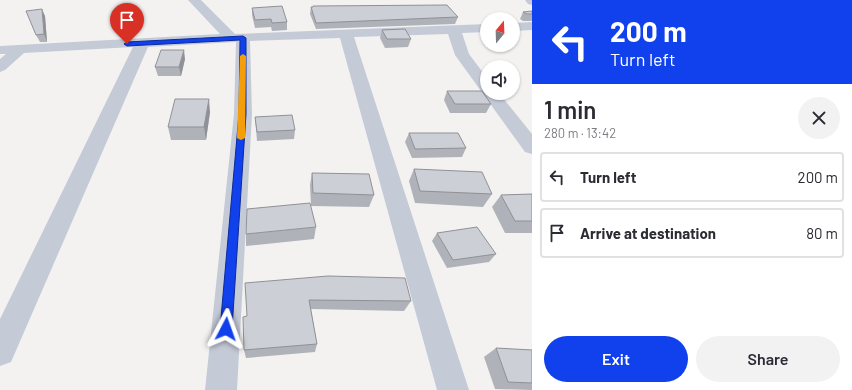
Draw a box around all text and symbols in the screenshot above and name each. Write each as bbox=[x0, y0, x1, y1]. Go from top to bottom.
pin bbox=[110, 3, 144, 44]
icon: arrive bbox=[116, 9, 138, 31]
north arrow bbox=[480, 12, 520, 52]
map controls bbox=[480, 12, 520, 100]
text: 200 m bbox=[610, 14, 687, 48]
icon: left bbox=[544, 16, 596, 68]
text: Turn left bbox=[610, 48, 676, 70]
button: sound bbox=[480, 60, 520, 100]
text: 1 min bbox=[544, 95, 596, 124]
button: close bbox=[798, 97, 840, 139]
text: 280 m · 13:42 bbox=[544, 125, 616, 141]
icon: left bbox=[546, 166, 568, 188]
text: Turn left bbox=[580, 168, 636, 186]
text: 200 m bbox=[798, 168, 838, 186]
icon: arrive bbox=[546, 222, 568, 244]
text: Arrive at destination bbox=[580, 224, 716, 242]
text: 80 m bbox=[806, 224, 838, 242]
position arrow bbox=[205, 308, 247, 350]
button: Exit bbox=[544, 336, 688, 382]
button: Share bbox=[696, 336, 840, 382]

